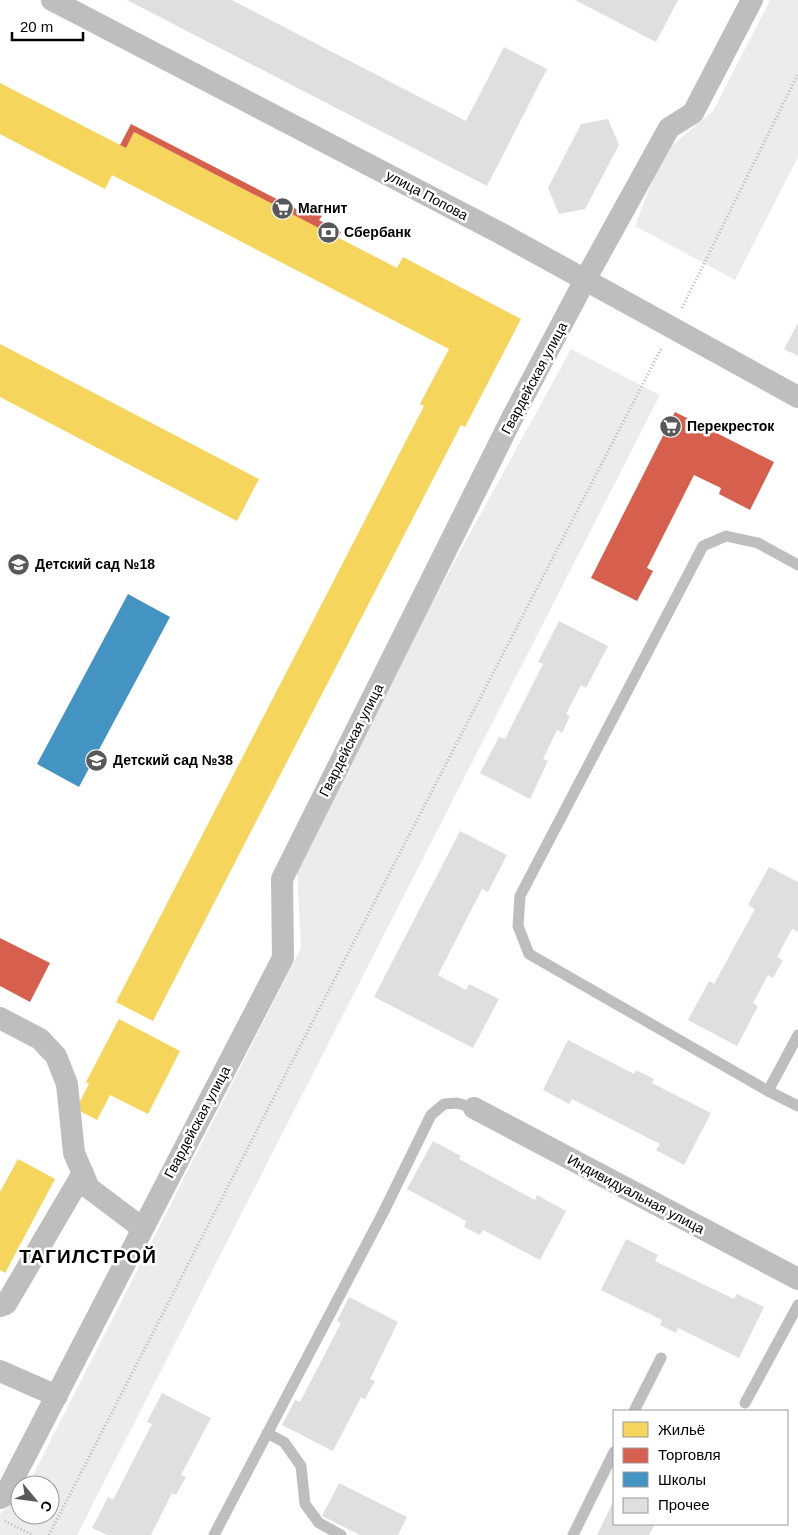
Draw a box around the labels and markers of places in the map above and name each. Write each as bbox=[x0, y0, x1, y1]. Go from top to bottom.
supermarket icon: Магнит bbox=[270, 196, 294, 220]
place label: Магнит bbox=[298, 200, 348, 216]
bank icon: Сбербанк bbox=[316, 220, 340, 244]
place label: Сбербанк bbox=[344, 224, 412, 240]
supermarket icon: Перекресток bbox=[659, 414, 683, 438]
place label: Перекресток bbox=[687, 418, 775, 434]
school or university icon: Детский сад №18 bbox=[7, 552, 31, 576]
place label: Детский сад №18 bbox=[35, 556, 155, 572]
school or university icon: Детский сад №38 bbox=[85, 748, 109, 772]
place label: Детский сад №38 bbox=[113, 752, 233, 768]

